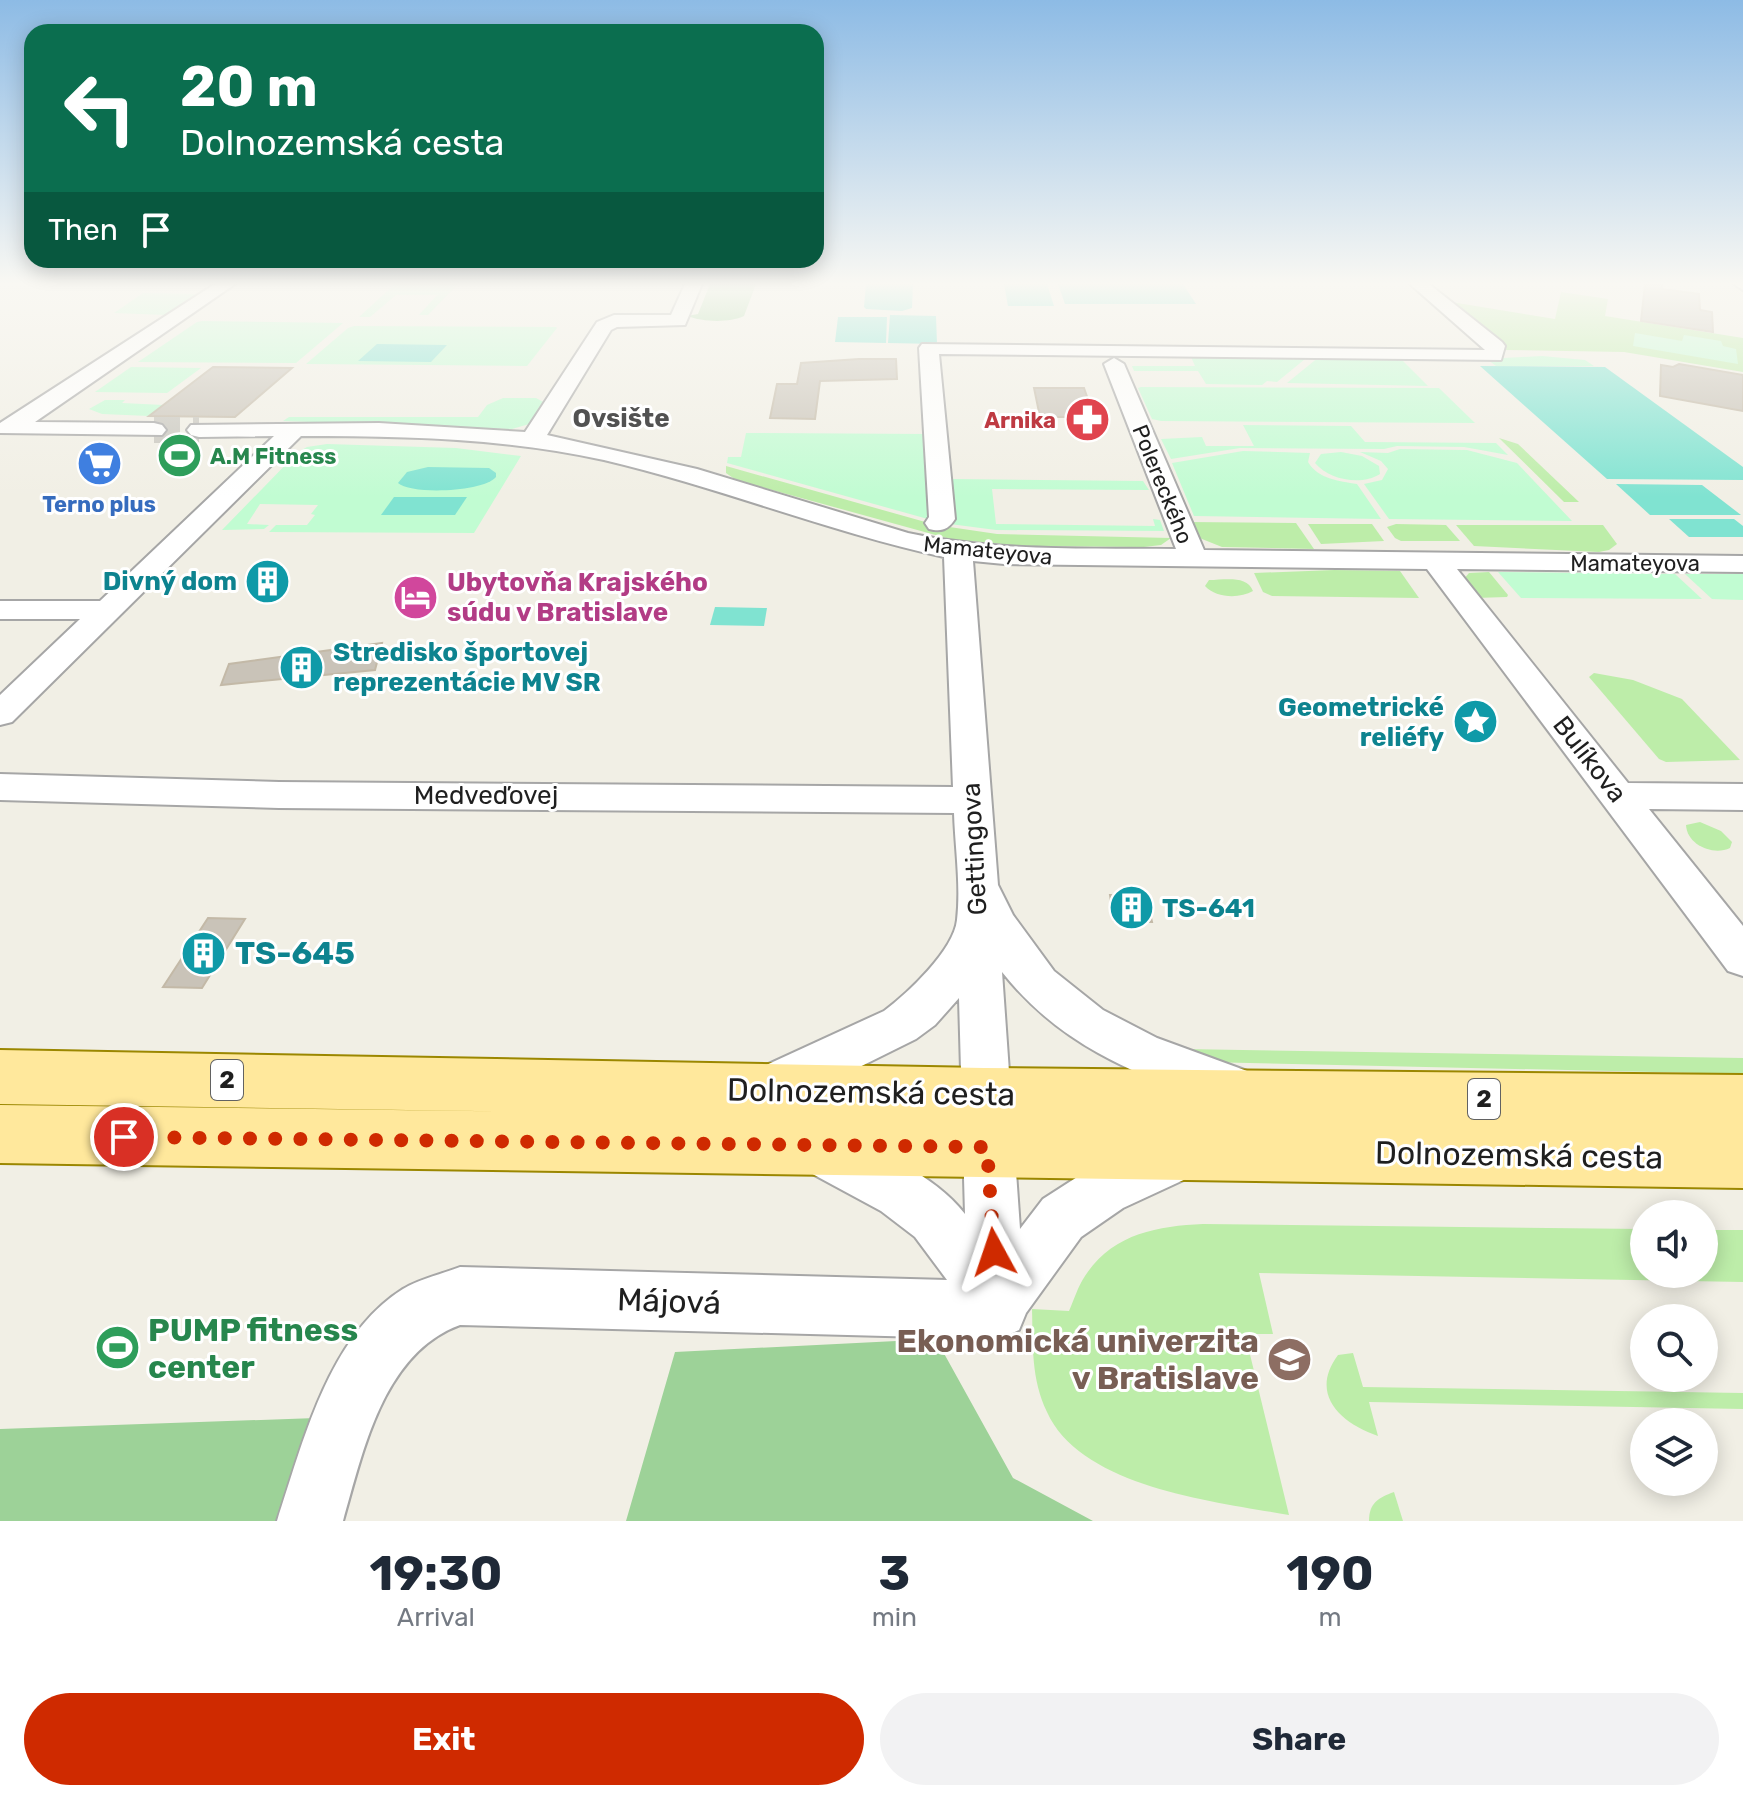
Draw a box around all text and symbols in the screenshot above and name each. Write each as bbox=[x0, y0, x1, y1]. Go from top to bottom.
text: 20 m bbox=[180, 54, 318, 120]
icon: left bbox=[48, 56, 152, 160]
text: Dolnozemská cesta bbox=[180, 121, 504, 164]
icon: arrive bbox=[134, 208, 178, 252]
text: Then bbox=[48, 212, 118, 248]
pharmacy icon: Arnika bbox=[1063, 396, 1111, 444]
district label: Ovsište bbox=[572, 403, 670, 434]
place label: Arnika bbox=[984, 407, 1056, 434]
street label: Polereckého bbox=[1126, 421, 1199, 548]
sports icon: A.M Fitness bbox=[155, 432, 203, 480]
supermarket icon: Terno plus bbox=[75, 439, 123, 487]
place label: A.M Fitness bbox=[210, 443, 337, 470]
place label: Terno plus bbox=[42, 491, 156, 518]
street label: Mamateyova bbox=[922, 530, 1054, 571]
street label: Mamateyova bbox=[1570, 550, 1700, 577]
building icon: Divný dom bbox=[244, 557, 292, 605]
place label: Divný dom bbox=[103, 566, 237, 597]
place label: Ubytovňa Krajského súdu v Bratislave bbox=[447, 567, 708, 628]
hotel icon: Ubytovňa Krajského súdu v Bratislave bbox=[392, 573, 440, 621]
place label: Stredisko športovej reprezentácie MV SR bbox=[333, 637, 601, 698]
building icon: Stredisko športovej reprezentácie MV SR bbox=[278, 643, 326, 691]
place label: Geometrické reliéfy bbox=[1278, 692, 1444, 753]
place icon: Geometrické reliéfy bbox=[1451, 698, 1499, 746]
street label: Bulíkova bbox=[1546, 710, 1633, 809]
street label: Medveďovej bbox=[414, 780, 558, 811]
street label: Gettingova bbox=[956, 782, 993, 916]
building icon: TS-641 bbox=[1107, 884, 1155, 932]
place label: TS-641 bbox=[1162, 893, 1255, 924]
building icon: TS-645 bbox=[180, 929, 228, 977]
place label: TS-645 bbox=[235, 934, 355, 972]
road number: 2 bbox=[211, 1060, 243, 1100]
street label: Dolnozemská cesta bbox=[727, 1070, 1015, 1114]
road number: 2 bbox=[1468, 1079, 1500, 1119]
pin bbox=[90, 1103, 158, 1171]
icon: arrive bbox=[102, 1115, 146, 1159]
street label: Dolnozemská cesta bbox=[1375, 1133, 1663, 1177]
map controls bbox=[1630, 1200, 1718, 1496]
button: sound bbox=[1630, 1200, 1718, 1288]
position arrow bbox=[952, 1210, 1036, 1294]
street label: Májová bbox=[616, 1280, 722, 1322]
button: search bbox=[1630, 1304, 1718, 1392]
place label: PUMP fitness center bbox=[148, 1311, 358, 1386]
place label: Ekonomická univerzita v Bratislave bbox=[897, 1322, 1259, 1397]
sports icon: PUMP fitness center bbox=[93, 1324, 141, 1372]
school or university icon: Ekonomická univerzita v Bratislave bbox=[1266, 1335, 1314, 1383]
button: layers bbox=[1630, 1408, 1718, 1496]
text: 19:30 bbox=[369, 1545, 502, 1602]
text: 3 bbox=[879, 1545, 910, 1602]
text: 190 bbox=[1286, 1545, 1374, 1602]
text: Arrival bbox=[397, 1602, 475, 1633]
text: min bbox=[872, 1602, 917, 1633]
text: m bbox=[1318, 1602, 1342, 1633]
button: Exit bbox=[24, 1693, 864, 1785]
button: Share bbox=[880, 1693, 1719, 1785]

